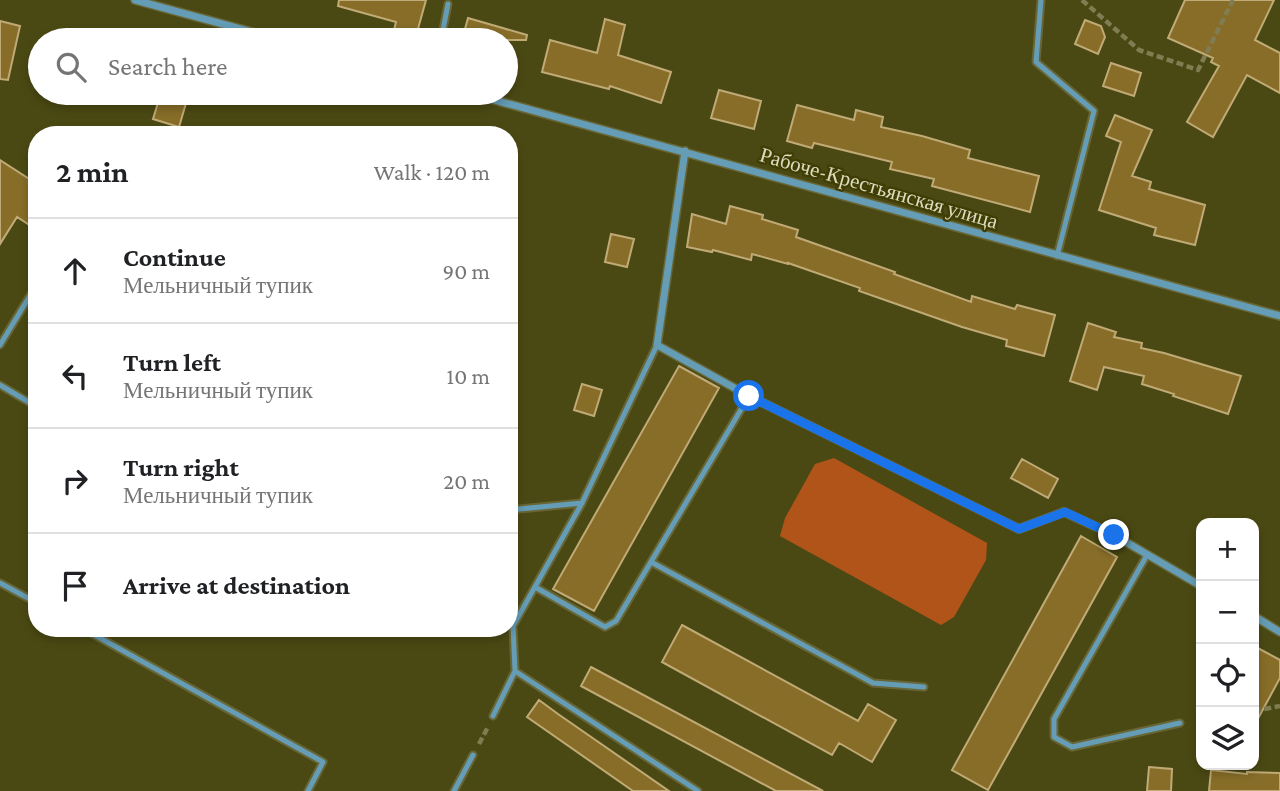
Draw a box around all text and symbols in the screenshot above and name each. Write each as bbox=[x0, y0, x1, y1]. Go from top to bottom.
search box bbox=[28, 28, 518, 105]
icon: search bbox=[52, 48, 90, 86]
text: Search here bbox=[108, 52, 227, 81]
street label: Рабоче-Крестьянская улица bbox=[757, 142, 1001, 234]
text: 2 min bbox=[56, 155, 128, 188]
text: Walk · 120 m bbox=[374, 159, 490, 185]
text: Continue bbox=[123, 243, 226, 272]
icon: ahead bbox=[56, 252, 94, 290]
text: 90 m bbox=[443, 258, 490, 284]
text: Мельничный тупик bbox=[123, 272, 313, 298]
text: Turn left bbox=[123, 348, 221, 377]
icon: left bbox=[56, 357, 94, 395]
text: 10 m bbox=[447, 363, 490, 389]
text: Мельничный тупик bbox=[123, 377, 313, 403]
route start bbox=[733, 380, 764, 411]
text: Turn right bbox=[123, 453, 239, 482]
icon: right bbox=[56, 462, 94, 500]
text: 20 m bbox=[443, 468, 490, 494]
text: Мельничный тупик bbox=[123, 482, 313, 508]
map controls bbox=[1196, 518, 1259, 770]
button: + bbox=[1196, 518, 1259, 581]
route end bbox=[1098, 519, 1129, 550]
icon: arrive bbox=[56, 567, 94, 605]
text: Arrive at destination bbox=[123, 571, 350, 600]
button: − bbox=[1196, 581, 1259, 644]
button: locate bbox=[1196, 644, 1259, 707]
button: layers bbox=[1196, 707, 1259, 770]

